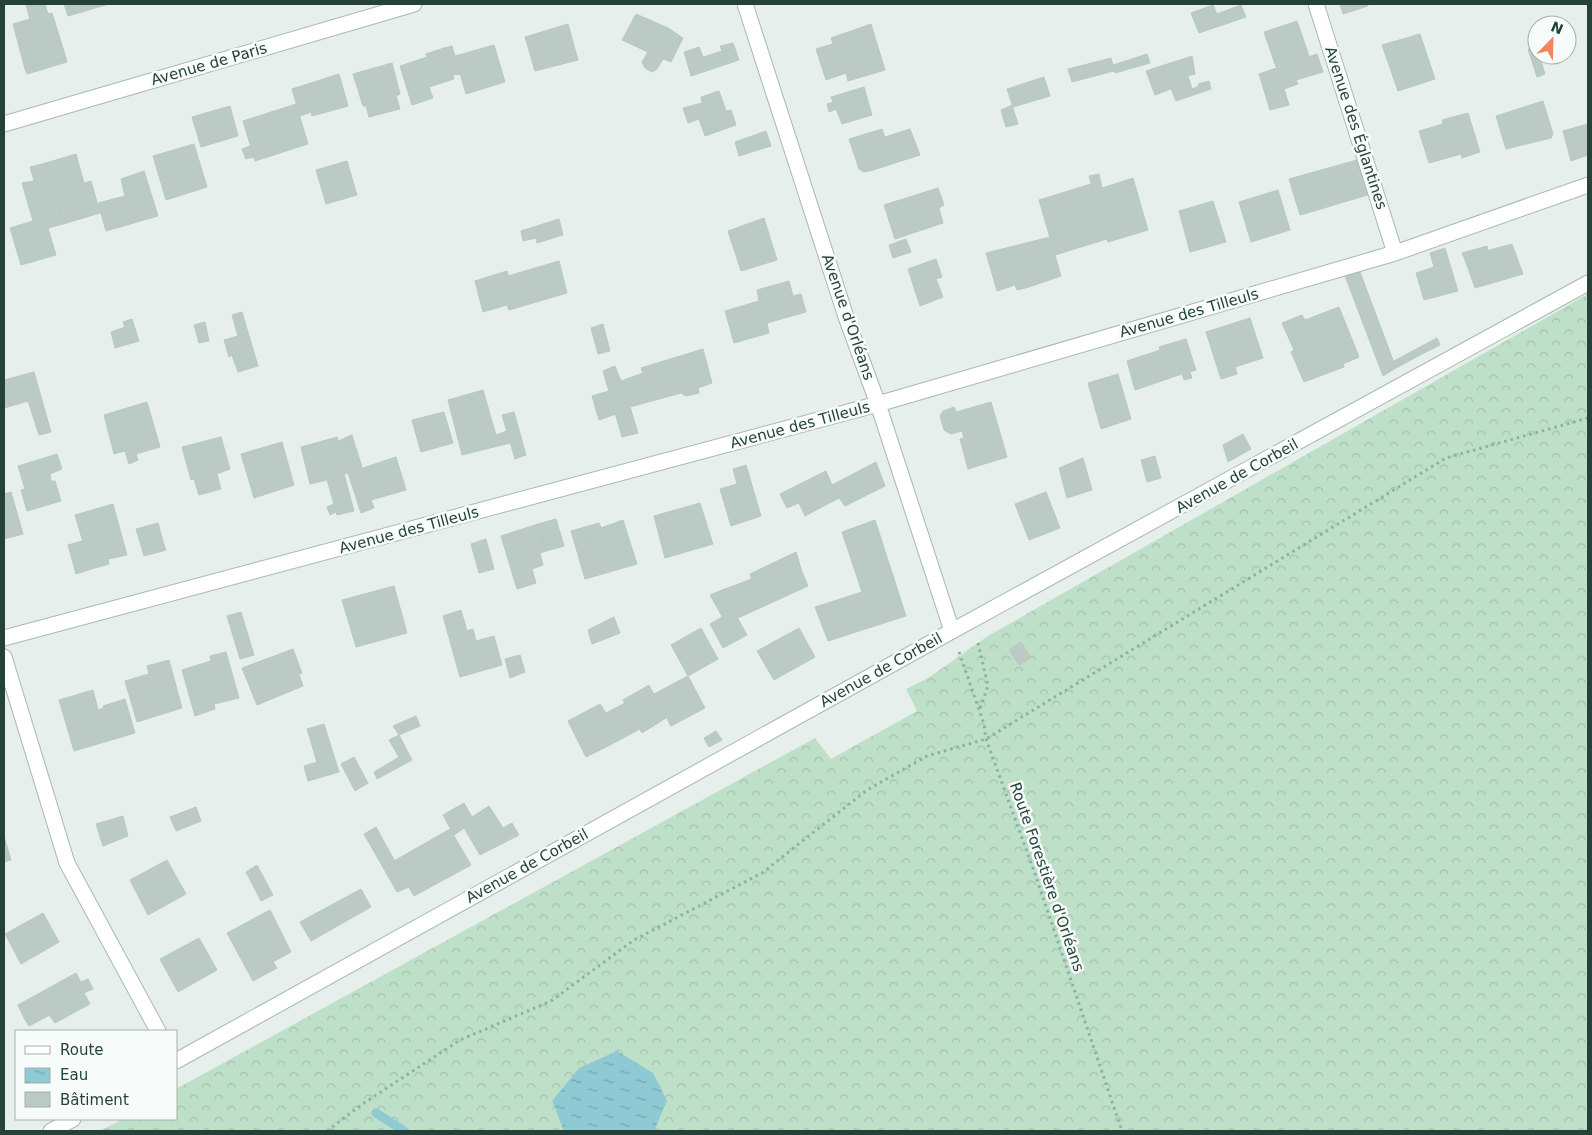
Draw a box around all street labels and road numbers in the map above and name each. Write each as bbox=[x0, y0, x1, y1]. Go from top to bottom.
street label: Avenue de Paris bbox=[149, 39, 269, 89]
street label: Avenue des Églantines bbox=[1321, 44, 1392, 212]
street label: Avenue d'Orléans bbox=[818, 252, 878, 383]
street label: Avenue des Tilleuls bbox=[1117, 284, 1261, 341]
street label: Avenue des Tilleuls bbox=[728, 398, 872, 452]
street label: Avenue de Corbeil bbox=[1173, 435, 1301, 517]
street label: Avenue des Tilleuls bbox=[337, 503, 481, 557]
street label: Avenue de Corbeil bbox=[817, 629, 945, 711]
street label: Route Forestière d'Orléans bbox=[1006, 780, 1088, 974]
street label: Avenue de Corbeil bbox=[463, 825, 591, 907]

